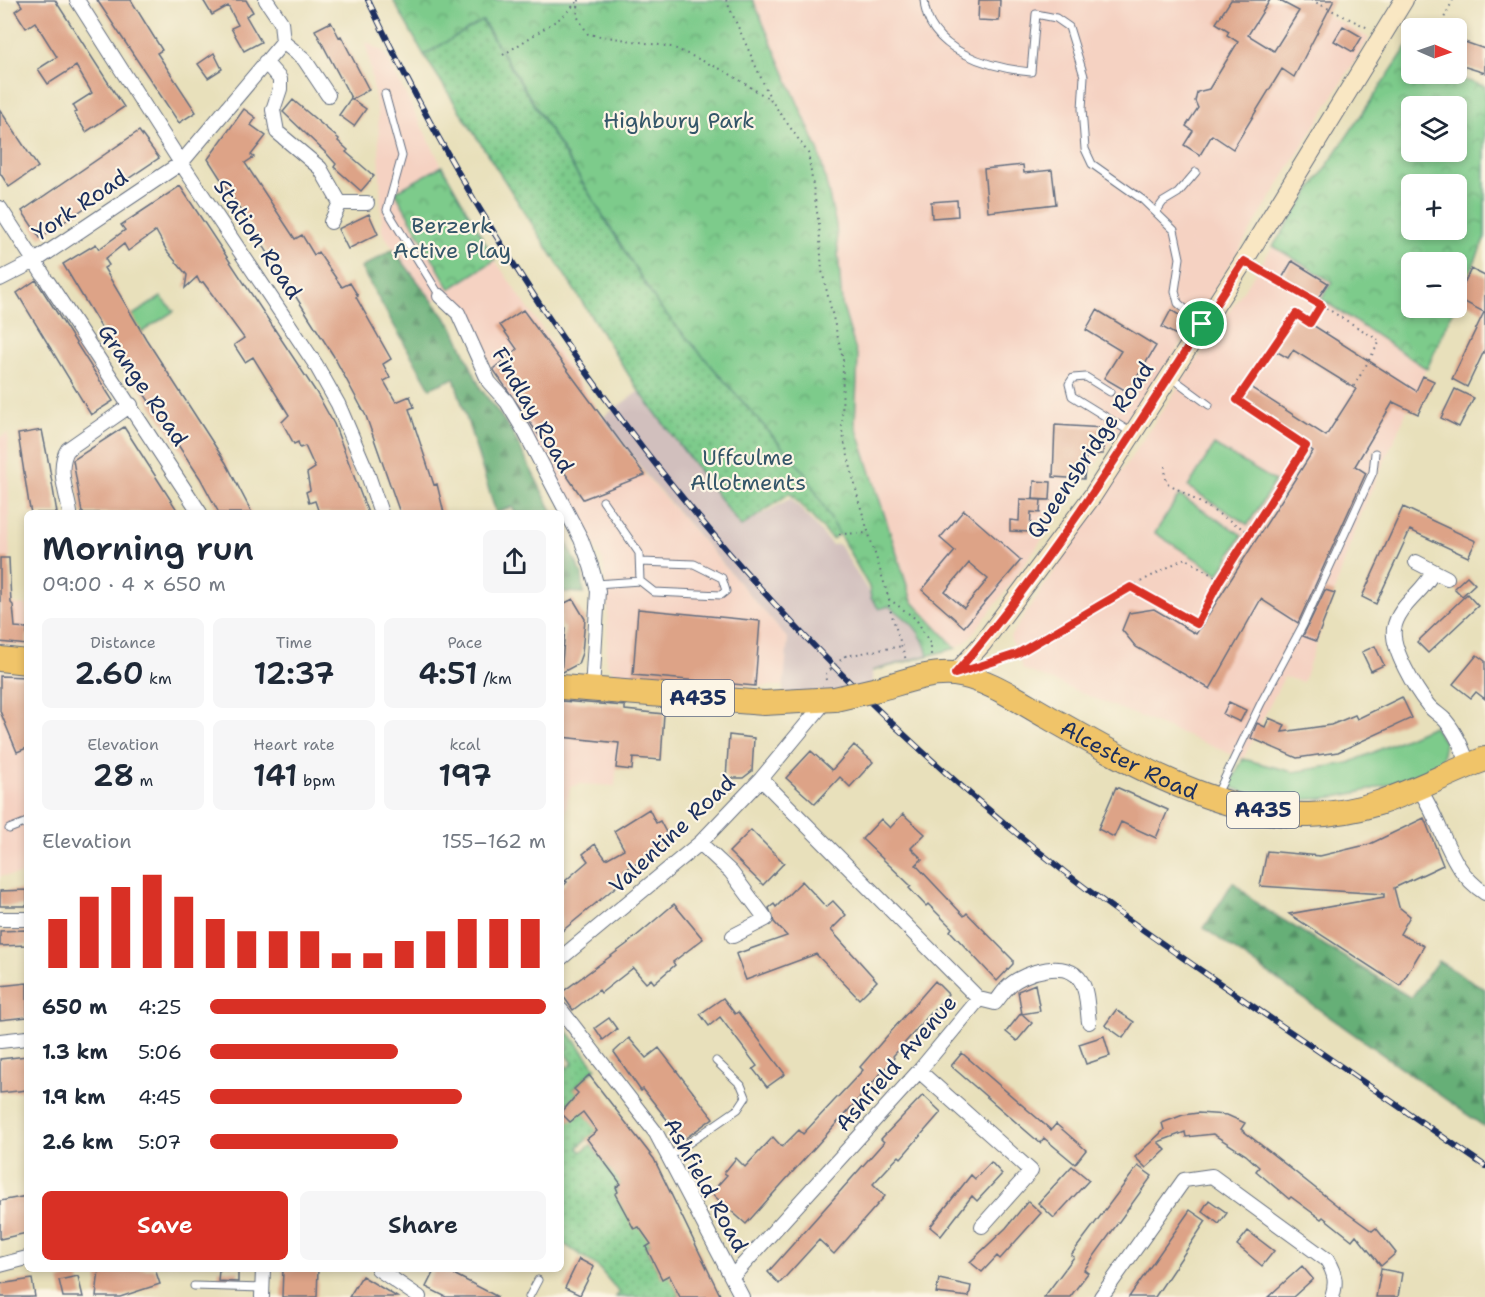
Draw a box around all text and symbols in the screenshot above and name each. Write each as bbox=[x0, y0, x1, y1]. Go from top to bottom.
north arrow bbox=[1401, 18, 1467, 84]
map controls bbox=[1401, 18, 1467, 318]
button: layers bbox=[1401, 96, 1467, 162]
park label: Highbury Park bbox=[603, 106, 755, 135]
street label: York Road bbox=[27, 162, 133, 248]
street label: Station Road bbox=[207, 173, 309, 305]
button: + bbox=[1401, 174, 1467, 240]
park label: Berzerk Active Play bbox=[393, 211, 511, 265]
button: − bbox=[1401, 252, 1467, 318]
pin bbox=[1176, 298, 1227, 349]
icon: arrive bbox=[1185, 307, 1218, 340]
street label: Grange Road bbox=[92, 318, 195, 452]
street label: Findlay Road bbox=[485, 342, 581, 478]
street label: Queensbridge Road bbox=[1020, 356, 1160, 544]
park label: Uffculme Allotments bbox=[690, 443, 806, 497]
text: Morning run bbox=[42, 526, 254, 571]
button: share bbox=[483, 530, 546, 593]
text: 09:00 · 4 × 650 m bbox=[42, 571, 226, 597]
text: Distance bbox=[90, 632, 156, 653]
text: Time bbox=[276, 632, 312, 653]
text: Pace bbox=[447, 632, 483, 653]
text: 2.60 bbox=[74, 653, 144, 694]
text: 12:37 bbox=[253, 653, 335, 694]
text: 4:51 bbox=[418, 653, 478, 694]
text: km bbox=[144, 668, 172, 689]
text: /km bbox=[478, 668, 512, 689]
road number: A435 bbox=[662, 680, 734, 716]
street label: Alcester Road bbox=[1056, 713, 1202, 806]
text: Elevation bbox=[87, 734, 159, 755]
text: Heart rate bbox=[253, 734, 335, 755]
text: kcal bbox=[449, 734, 481, 755]
text: 28 bbox=[93, 755, 134, 796]
text: 141 bbox=[253, 755, 298, 796]
text: 197 bbox=[438, 755, 492, 796]
street label: Valentine Road bbox=[603, 768, 741, 900]
text: m bbox=[134, 770, 153, 791]
text: bpm bbox=[298, 770, 335, 791]
road number: A435 bbox=[1227, 792, 1299, 828]
text: Elevation bbox=[42, 828, 132, 854]
text: 155–162 m bbox=[442, 828, 546, 854]
street label: Ashfield Avenue bbox=[829, 989, 963, 1137]
text: 650 m bbox=[42, 994, 107, 1020]
text: 4:25 bbox=[138, 994, 182, 1020]
text: 1.3 km bbox=[42, 1039, 108, 1065]
text: 5:06 bbox=[138, 1039, 182, 1065]
text: 1.9 km bbox=[42, 1084, 105, 1110]
text: 4:45 bbox=[138, 1084, 181, 1110]
street label: Ashfield Road bbox=[657, 1113, 755, 1257]
text: 2.6 km bbox=[42, 1129, 113, 1155]
text: 5:07 bbox=[138, 1129, 181, 1155]
button: Save bbox=[42, 1191, 288, 1260]
button: Share bbox=[300, 1191, 546, 1260]

